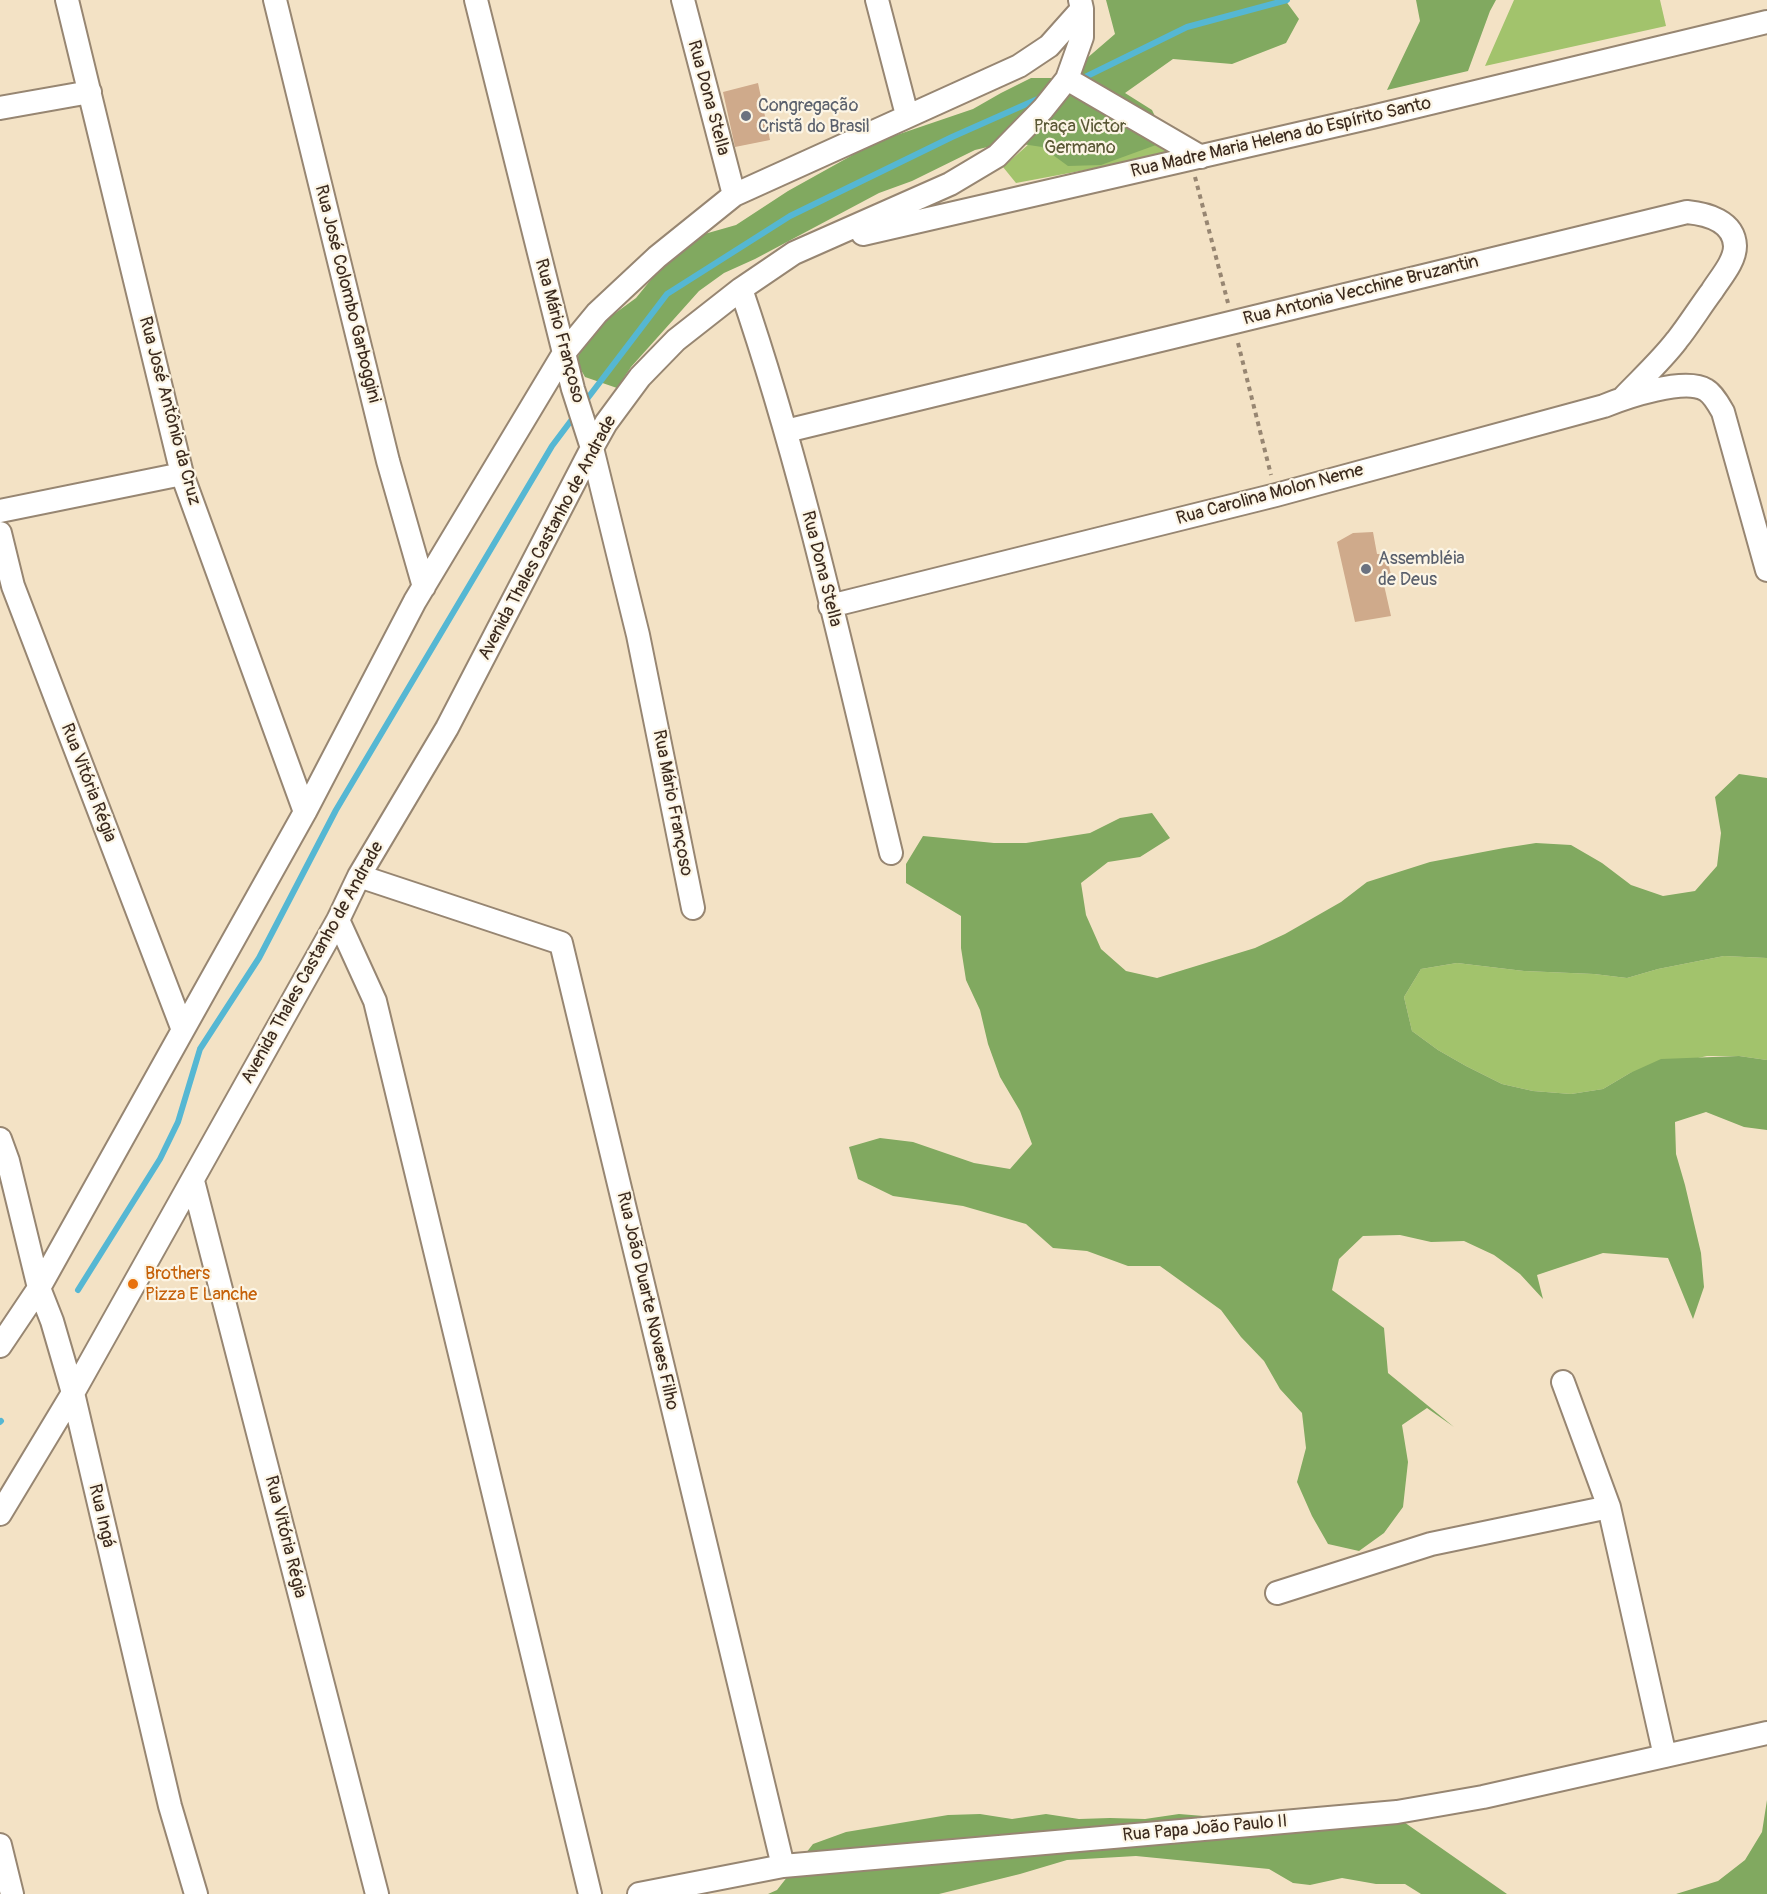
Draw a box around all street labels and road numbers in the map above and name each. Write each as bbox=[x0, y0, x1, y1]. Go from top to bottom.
street label: Rua Dona Stella bbox=[682, 38, 734, 158]
street label: Rua Madre Maria Helena do Espírito Santo bbox=[1129, 93, 1433, 183]
street label: Rua José Colombo Garboggini bbox=[309, 183, 385, 405]
street label: Rua Antonia Vecchine Bruzantin bbox=[1241, 251, 1481, 331]
street label: Rua Mário Françoso bbox=[529, 257, 589, 405]
street label: Rua José Antônio da Cruz bbox=[133, 314, 205, 508]
street label: Avenida Thales Castanho de Andrade bbox=[474, 412, 622, 664]
street label: Rua Carolina Molon Neme bbox=[1174, 460, 1366, 530]
street label: Rua Dona Stella bbox=[796, 509, 846, 629]
street label: Rua Vitória Régia bbox=[55, 721, 121, 845]
street label: Rua Mário Françoso bbox=[647, 728, 697, 878]
street label: Avenida Thales Castanho de Andrade bbox=[237, 838, 389, 1088]
street label: Rua João Duarte Novaes Filho bbox=[611, 1190, 683, 1412]
street label: Rua Vitória Régia bbox=[259, 1474, 311, 1600]
street label: Rua Ingá bbox=[83, 1482, 119, 1550]
street label: Rua Papa João Paulo II bbox=[1122, 1811, 1288, 1847]

